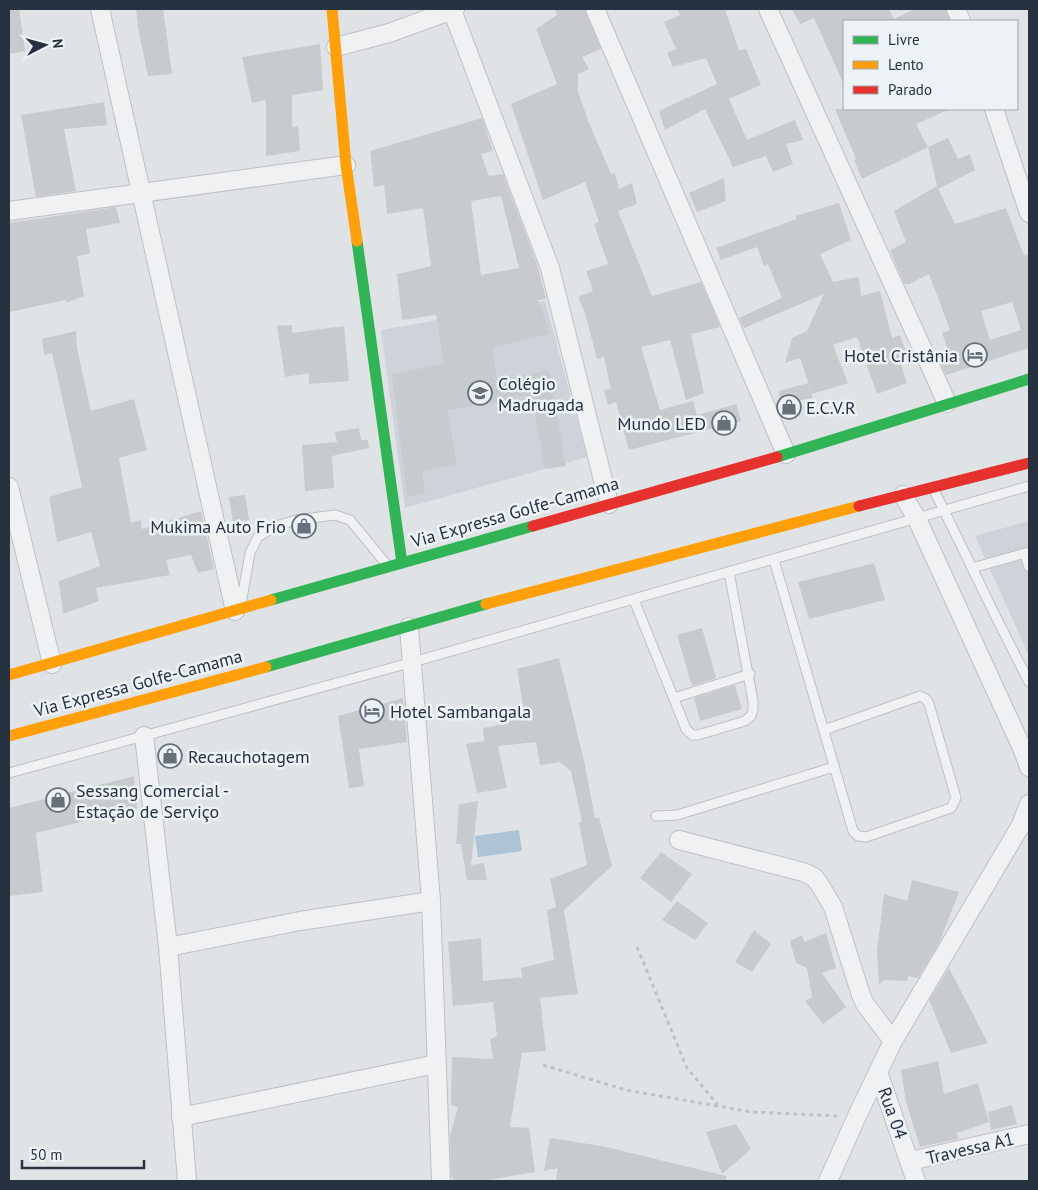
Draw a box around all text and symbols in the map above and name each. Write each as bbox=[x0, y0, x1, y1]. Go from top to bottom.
north arrow bbox=[20, 20, 70, 70]
legend bbox=[843, 20, 1018, 110]
text: Livre bbox=[888, 30, 920, 49]
text: N bbox=[48, 38, 67, 49]
text: Lento bbox=[888, 55, 924, 74]
text: Parado bbox=[888, 80, 932, 99]
hotel icon: Hotel Cristânia bbox=[962, 342, 988, 368]
place label: Hotel Cristânia bbox=[844, 344, 958, 367]
place label: Colégio Madrugada bbox=[498, 372, 584, 416]
school or university icon: Colégio Madrugada bbox=[467, 380, 493, 406]
shop icon: E.C.V.R bbox=[776, 394, 802, 420]
place label: E.C.V.R bbox=[806, 396, 856, 419]
shop icon: Mundo LED bbox=[711, 410, 737, 436]
place label: Mundo LED bbox=[617, 412, 706, 435]
street label: Via Expressa Golfe-Camama bbox=[408, 471, 621, 553]
shop icon: Mukima Auto Frio bbox=[291, 513, 317, 539]
place label: Mukima Auto Frio bbox=[150, 515, 286, 538]
street label: Via Expressa Golfe-Camama bbox=[30, 644, 245, 722]
hotel icon: Hotel Sambangala bbox=[359, 698, 385, 724]
place label: Hotel Sambangala bbox=[390, 700, 531, 723]
shop icon: Recauchotagem bbox=[157, 743, 183, 769]
place label: Recauchotagem bbox=[188, 745, 310, 768]
place label: Sessang Comercial - Estação de Serviço bbox=[76, 779, 229, 823]
shop icon: Sessang Comercial - Estação de Serviço bbox=[45, 787, 71, 813]
street label: Rua 04 bbox=[873, 1084, 913, 1142]
street label: Travessa A1 bbox=[924, 1127, 1016, 1169]
scale bar bbox=[22, 1138, 145, 1170]
text: 50 m bbox=[30, 1145, 63, 1164]

